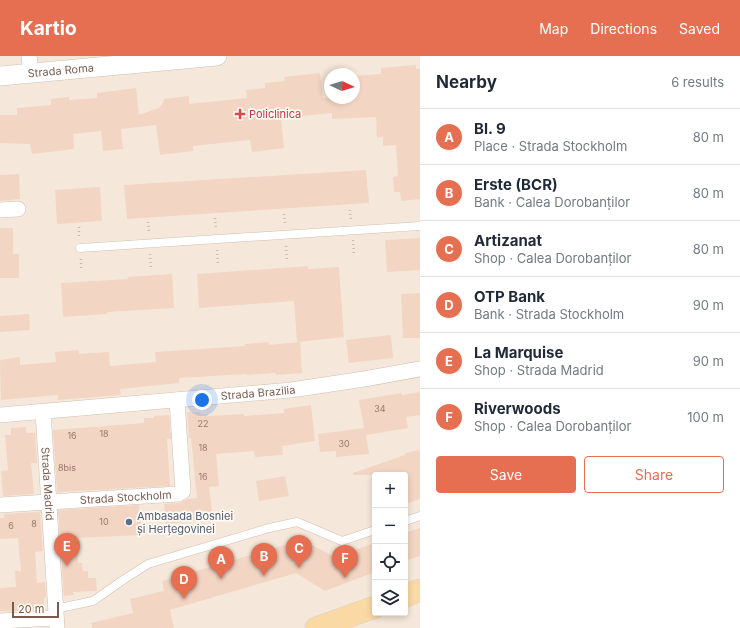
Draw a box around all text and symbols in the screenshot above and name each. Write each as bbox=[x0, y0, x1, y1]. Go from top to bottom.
text: Kartio bbox=[20, 17, 77, 40]
text: Map bbox=[539, 20, 568, 37]
text: Directions bbox=[590, 20, 657, 37]
text: Saved bbox=[679, 20, 720, 37]
street label: Strada Roma bbox=[27, 60, 94, 80]
north arrow bbox=[324, 68, 360, 104]
text: Nearby bbox=[436, 72, 497, 92]
text: 6 results bbox=[671, 74, 724, 90]
place label: Policlinica bbox=[249, 107, 301, 121]
marker: Policlinica bbox=[234, 108, 246, 120]
text: Bl. 9 bbox=[474, 119, 506, 138]
text: A bbox=[444, 129, 454, 145]
text: 80 m bbox=[693, 129, 724, 145]
text: Place · Strada Stockholm bbox=[474, 138, 627, 154]
text: Erste (BCR) bbox=[474, 175, 558, 194]
text: B bbox=[445, 185, 453, 201]
text: 80 m bbox=[693, 185, 724, 201]
text: Bank · Calea Dorobanților bbox=[474, 194, 630, 210]
text: Artizanat bbox=[474, 231, 542, 250]
text: C bbox=[444, 241, 454, 257]
text: 80 m bbox=[693, 241, 724, 257]
text: Shop · Calea Dorobanților bbox=[474, 250, 631, 266]
text: OTP Bank bbox=[474, 287, 545, 306]
text: D bbox=[444, 297, 454, 313]
text: 90 m bbox=[693, 297, 724, 313]
text: Bank · Strada Stockholm bbox=[474, 306, 624, 322]
text: La Marquise bbox=[474, 343, 563, 362]
text: E bbox=[445, 353, 453, 369]
text: 90 m bbox=[693, 353, 724, 369]
text: Shop · Strada Madrid bbox=[474, 362, 604, 378]
street label: Strada Brazilia bbox=[220, 382, 296, 403]
your location bbox=[192, 390, 212, 410]
text: Riverwoods bbox=[474, 399, 561, 418]
house number: 34 bbox=[374, 403, 386, 414]
text: F bbox=[445, 409, 453, 425]
text: 100 m bbox=[687, 409, 724, 425]
house number: 22 bbox=[198, 418, 208, 429]
text: Shop · Calea Dorobanților bbox=[474, 418, 631, 434]
house number: 18 bbox=[99, 428, 109, 439]
house number: 16 bbox=[67, 430, 77, 441]
house number: 30 bbox=[338, 438, 350, 449]
house number: 18 bbox=[198, 442, 208, 453]
street label: Strada Madrid bbox=[38, 447, 57, 521]
button: Save bbox=[436, 456, 576, 493]
button: Share bbox=[584, 456, 724, 493]
house number: 8bis bbox=[58, 462, 76, 473]
house number: 16 bbox=[198, 471, 208, 482]
map controls bbox=[372, 472, 408, 616]
button: + bbox=[372, 472, 408, 508]
street label: Strada Stockholm bbox=[79, 487, 172, 507]
button: − bbox=[372, 508, 408, 544]
place label: Ambasada Bosniei și Herțegovinei bbox=[137, 509, 233, 536]
house number: 10 bbox=[99, 516, 109, 527]
marker: Ambasada Bosniei și Herțegovinei bbox=[124, 517, 134, 527]
house number: 8 bbox=[31, 518, 37, 529]
house number: 6 bbox=[8, 520, 14, 531]
pin: E bbox=[54, 533, 80, 566]
pin: C bbox=[286, 535, 312, 568]
pin: B bbox=[251, 543, 277, 576]
button: locate bbox=[372, 544, 408, 580]
pin: F bbox=[332, 545, 358, 578]
pin: A bbox=[208, 546, 234, 579]
pin: D bbox=[171, 566, 197, 599]
button: layers bbox=[372, 580, 408, 616]
scale bar bbox=[12, 600, 59, 619]
text: 20 m bbox=[18, 602, 44, 616]

